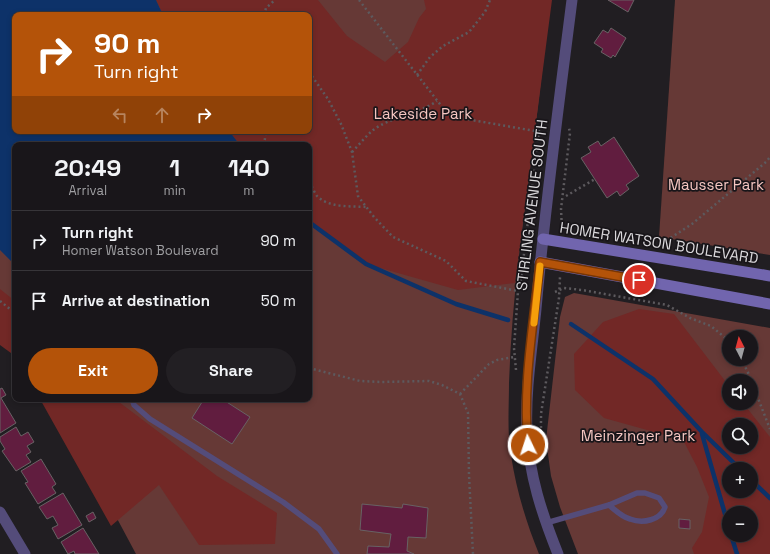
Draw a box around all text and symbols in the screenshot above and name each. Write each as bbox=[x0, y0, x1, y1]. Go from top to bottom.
text: 90 m bbox=[94, 25, 160, 61]
icon: right bbox=[28, 28, 80, 80]
text: Turn right bbox=[94, 60, 178, 83]
icon: left bbox=[109, 104, 131, 126]
icon: ahead bbox=[151, 104, 173, 126]
icon: right bbox=[193, 104, 215, 126]
park label: Lakeside Park bbox=[374, 104, 472, 123]
street label: STIRLING AVENUE SOUTH bbox=[512, 118, 551, 292]
text: 20:49 bbox=[54, 152, 121, 183]
text: 1 bbox=[169, 152, 180, 183]
text: 140 bbox=[228, 152, 270, 183]
park label: Mausser Park bbox=[668, 175, 764, 194]
text: Arrival bbox=[68, 182, 107, 199]
text: min bbox=[164, 182, 186, 199]
text: m bbox=[243, 182, 254, 199]
street label: HOMER WATSON BOULEVARD bbox=[558, 217, 760, 268]
text: Turn right bbox=[62, 223, 133, 242]
icon: right bbox=[28, 230, 50, 252]
text: 90 m bbox=[260, 231, 296, 250]
text: Homer Watson Boulevard bbox=[62, 242, 219, 259]
pin bbox=[622, 263, 656, 297]
icon: arrive bbox=[628, 269, 650, 291]
icon: arrive bbox=[28, 290, 50, 312]
text: Arrive at destination bbox=[62, 291, 210, 310]
text: 50 m bbox=[261, 291, 296, 310]
north arrow bbox=[722, 330, 758, 366]
map controls bbox=[722, 330, 758, 542]
button: Exit bbox=[28, 348, 158, 394]
button: Share bbox=[166, 348, 296, 394]
button: sound bbox=[722, 374, 758, 410]
button: search bbox=[722, 418, 758, 454]
position arrow bbox=[507, 424, 549, 466]
park label: Meinzinger Park bbox=[581, 426, 695, 445]
button: + bbox=[722, 462, 758, 498]
button: − bbox=[722, 506, 758, 542]

